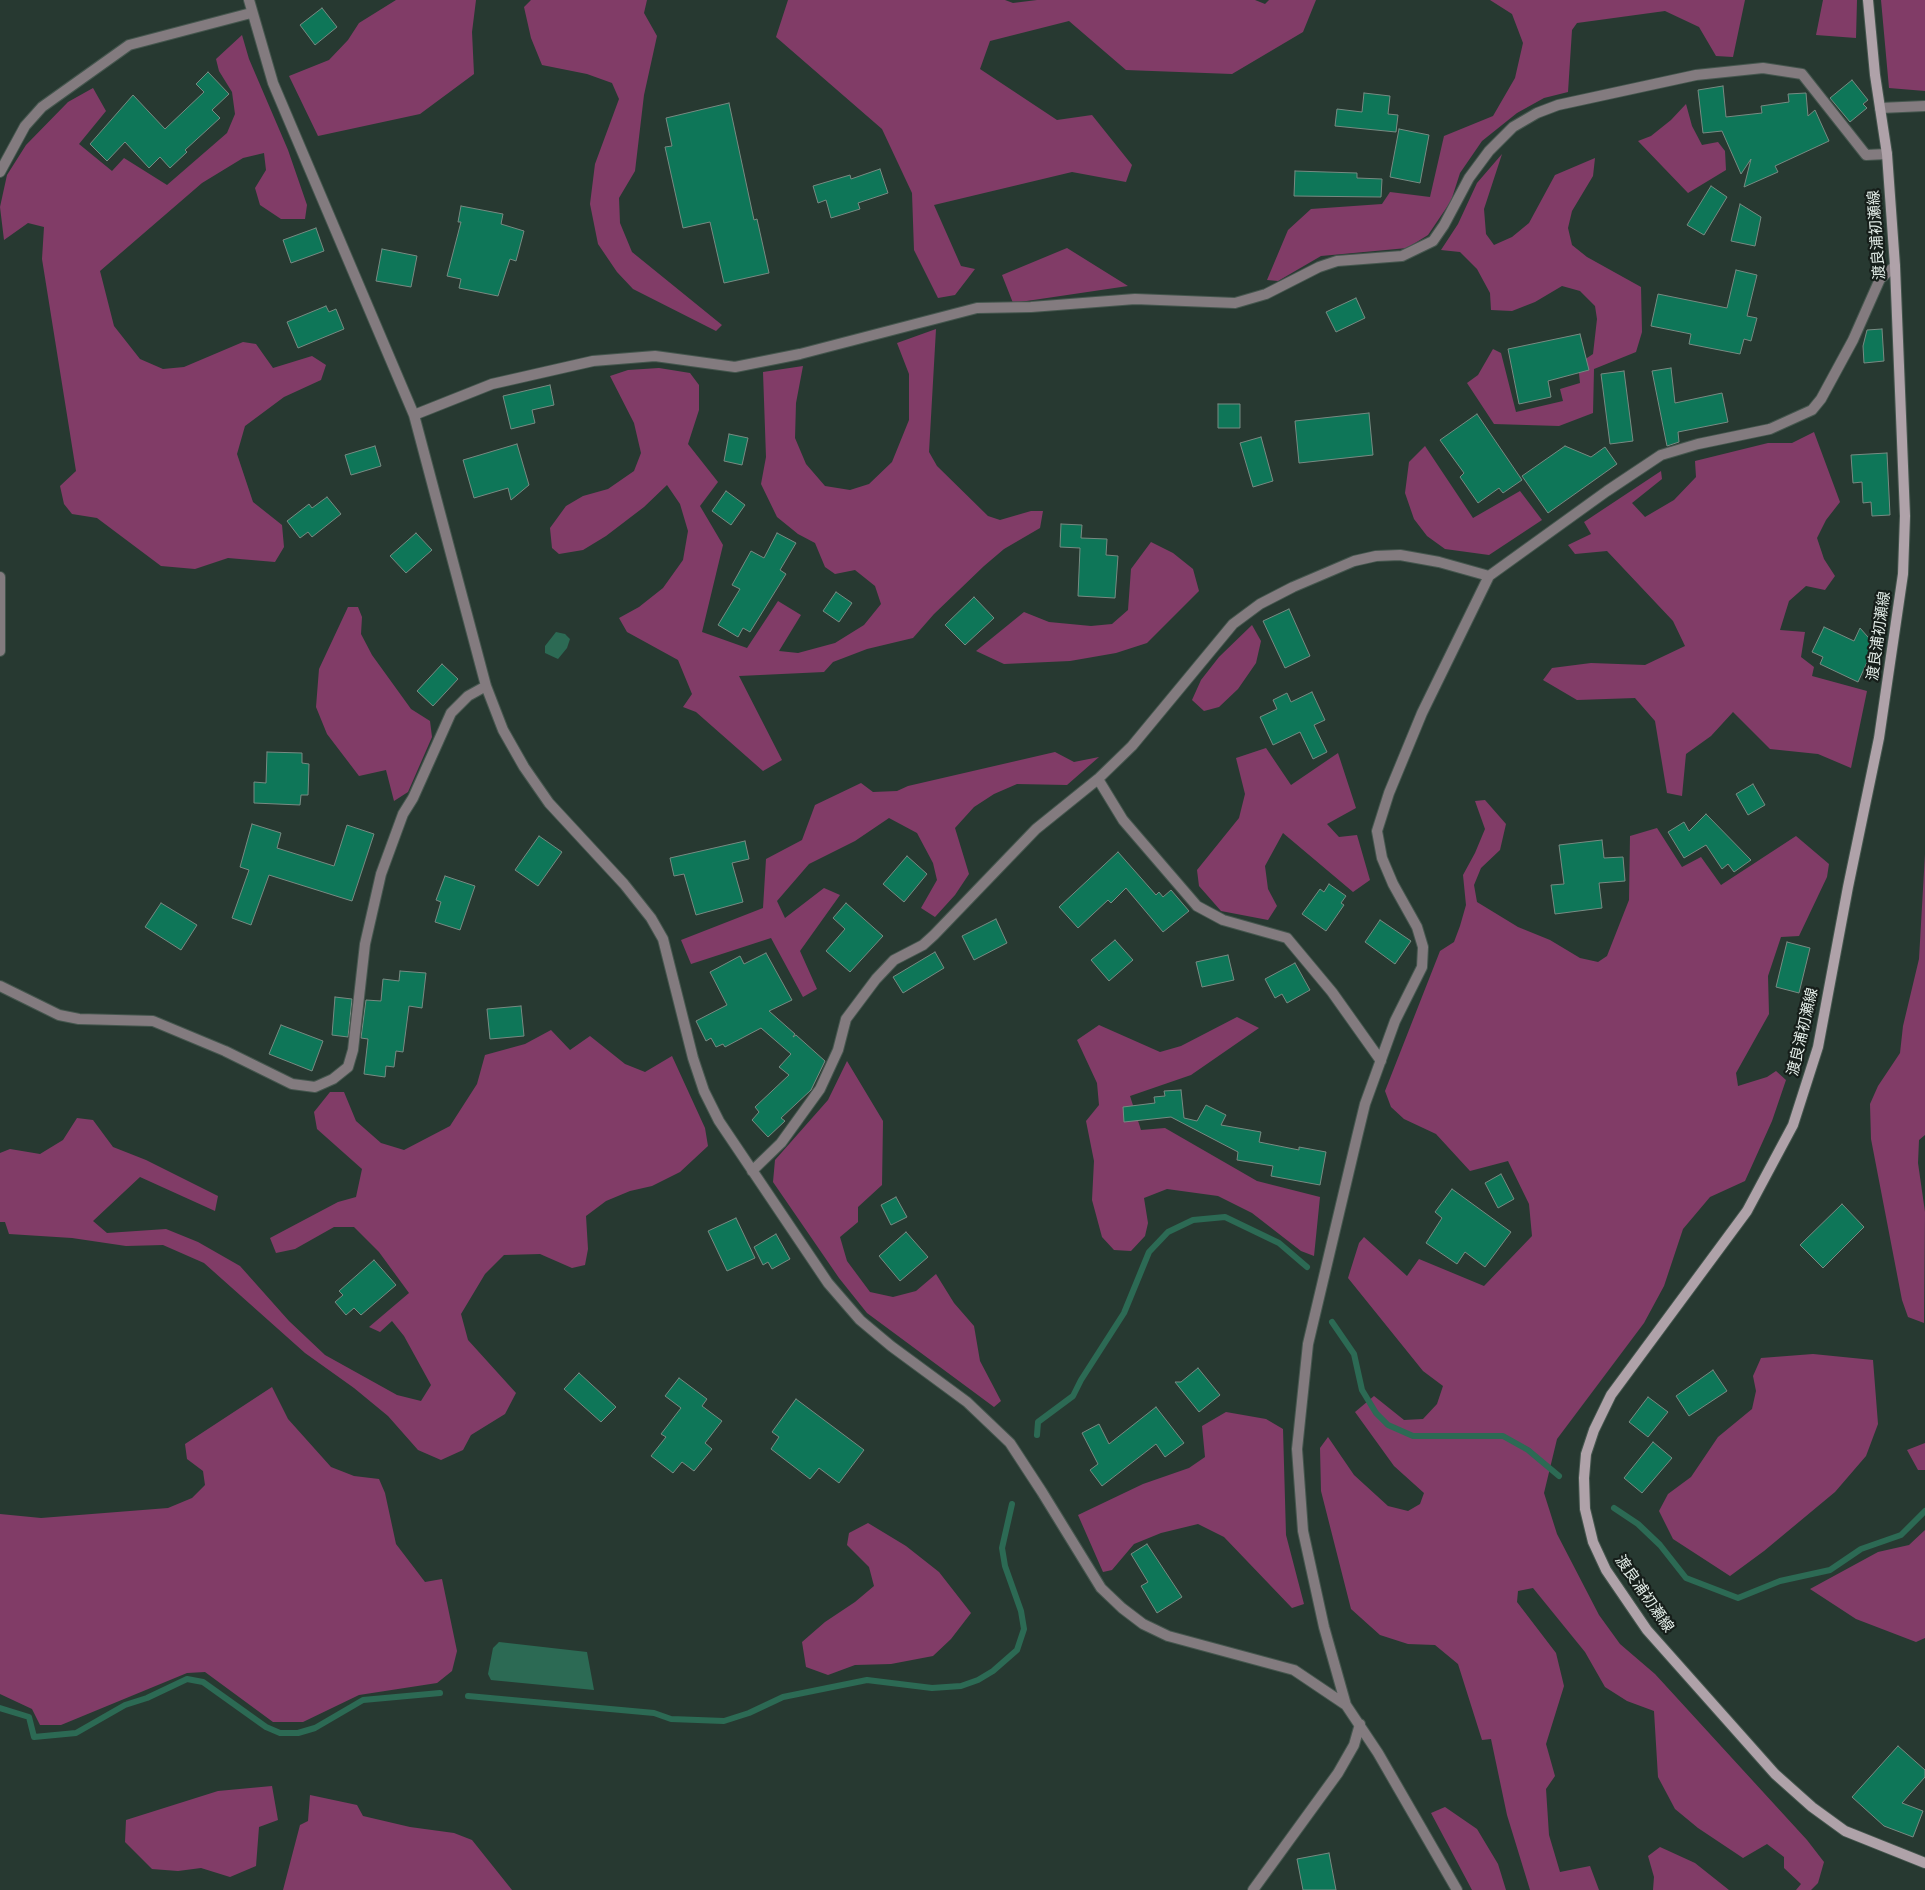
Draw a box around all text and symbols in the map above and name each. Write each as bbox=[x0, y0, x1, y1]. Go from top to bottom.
street label: 渡良浦初瀬線 bbox=[1865, 189, 1889, 281]
street label: 渡良浦初瀬線 bbox=[1864, 590, 1894, 682]
street label: 渡良浦初瀬線 bbox=[1784, 986, 1822, 1078]
street label: 渡良浦初瀬線 bbox=[1611, 1552, 1677, 1636]

